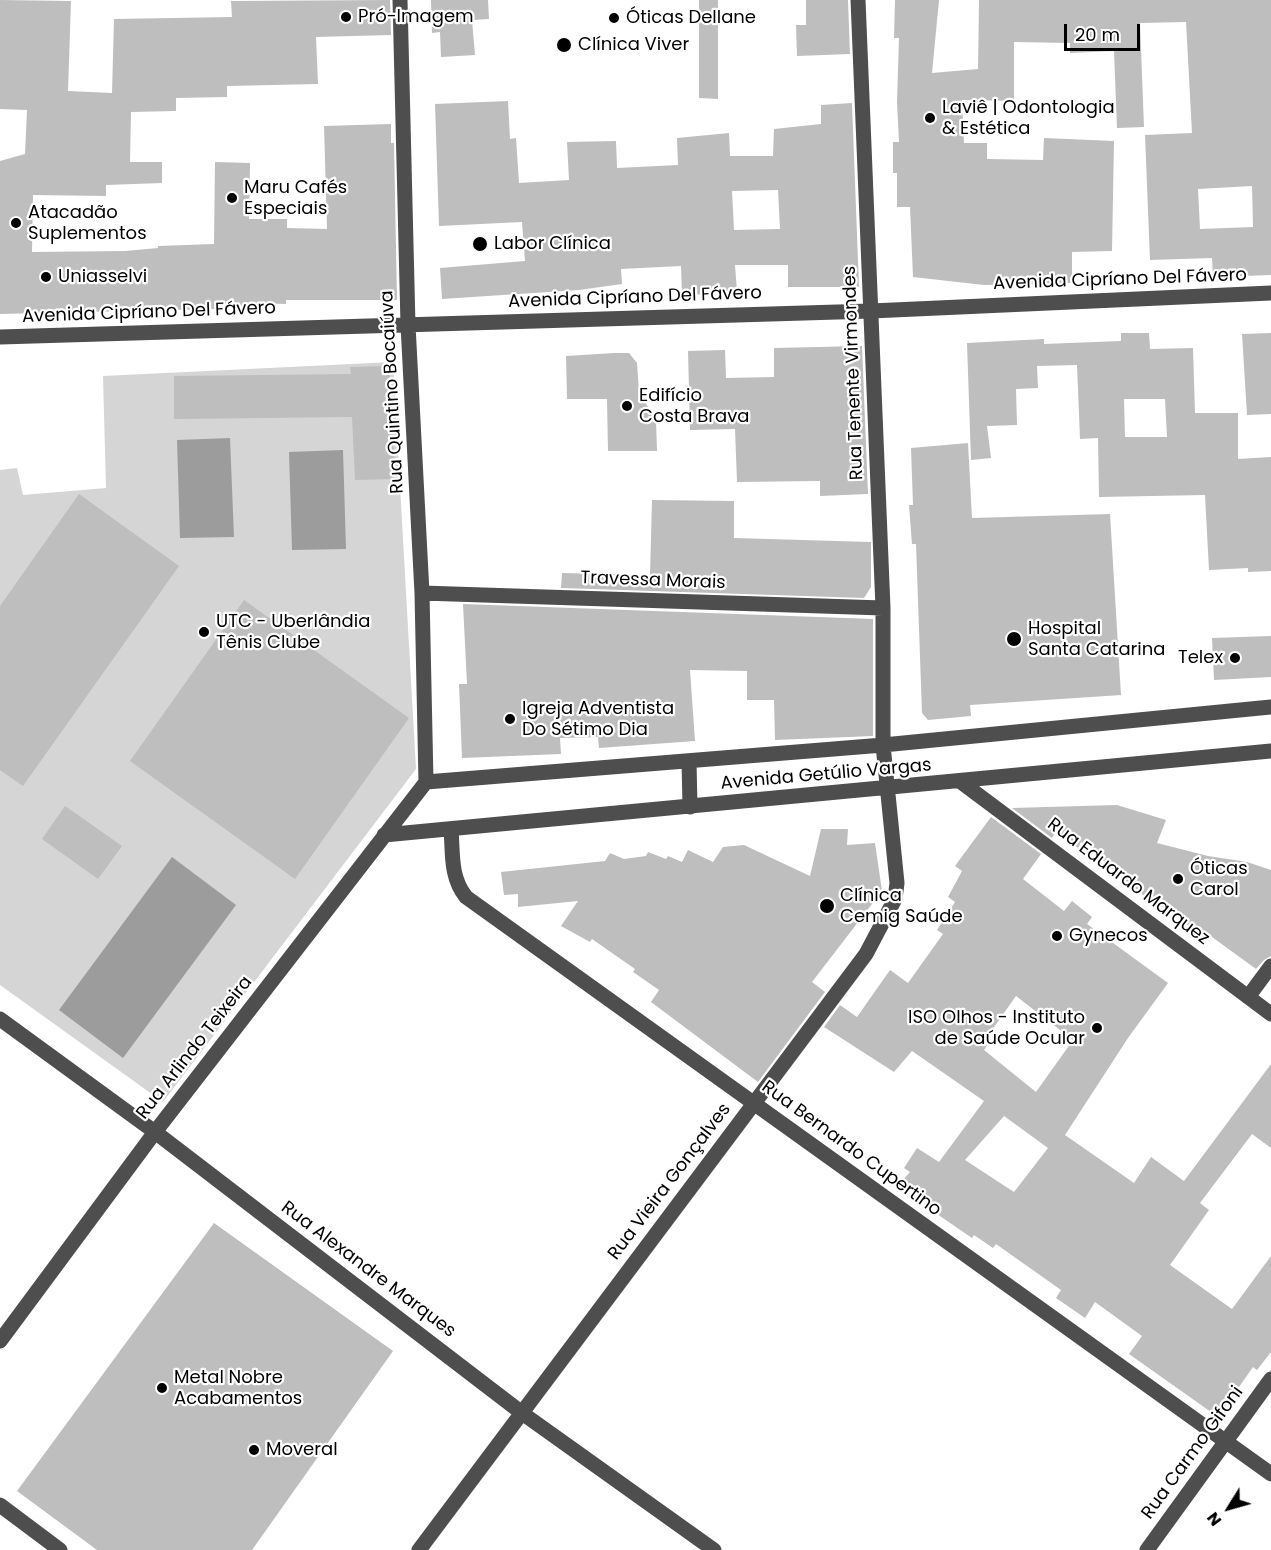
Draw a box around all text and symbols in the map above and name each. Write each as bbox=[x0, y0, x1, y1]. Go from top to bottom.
place label: Pró-Imagem bbox=[358, 6, 474, 28]
place label: Óticas Dellane bbox=[626, 7, 756, 29]
marker: Pró-Imagem bbox=[339, 10, 353, 24]
marker: Óticas Dellane bbox=[607, 11, 621, 25]
scale bar bbox=[1067, 12, 1144, 50]
text: 20 m bbox=[1075, 22, 1120, 47]
place label: Clínica Viver bbox=[578, 34, 689, 56]
marker: Clínica Viver bbox=[555, 36, 573, 54]
place label: Laviê | Odontologia & Estética bbox=[942, 97, 1115, 140]
marker: Laviê | Odontologia & Estética bbox=[923, 111, 937, 125]
place label: Maru Cafés Especiais bbox=[244, 177, 347, 219]
marker: Maru Cafés Especiais bbox=[225, 191, 239, 205]
place label: Atacadão Suplementos bbox=[28, 202, 147, 244]
marker: Atacadão Suplementos bbox=[9, 216, 23, 230]
place label: Labor Clínica bbox=[494, 233, 611, 255]
marker: Labor Clínica bbox=[471, 235, 489, 253]
street label: Rua Tenente Virmondes bbox=[839, 265, 869, 481]
street label: Avenida Cipríano Del Fávero bbox=[993, 265, 1247, 295]
place label: Uniasselvi bbox=[58, 266, 147, 288]
marker: Uniasselvi bbox=[39, 270, 53, 284]
street label: Avenida Cipríano Del Fávero bbox=[508, 283, 762, 313]
street label: Rua Quintino Bocaiúva bbox=[377, 290, 409, 494]
street label: Avenida Cipríano Del Fávero bbox=[22, 298, 276, 328]
place label: Edifício Costa Brava bbox=[639, 385, 750, 428]
marker: Edifício Costa Brava bbox=[620, 399, 634, 413]
street label: Travessa Morais bbox=[580, 568, 726, 594]
place label: UTC - Uberlândia Tênis Clube bbox=[216, 611, 370, 654]
place label: Hospital Santa Catarina bbox=[1028, 618, 1165, 660]
marker: UTC - Uberlândia Tênis Clube bbox=[197, 625, 211, 639]
marker: Hospital Santa Catarina bbox=[1005, 630, 1023, 648]
place label: Telex bbox=[1178, 647, 1223, 669]
marker: Telex bbox=[1228, 651, 1242, 665]
place label: Igreja Adventista Do Sétimo Dia bbox=[522, 698, 674, 740]
marker: Igreja Adventista Do Sétimo Dia bbox=[503, 712, 517, 726]
street label: Avenida Getúlio Vargas bbox=[720, 755, 932, 795]
street label: Rua Eduardo Marquez bbox=[1043, 814, 1213, 950]
place label: Óticas Carol bbox=[1190, 858, 1248, 900]
marker: Óticas Carol bbox=[1171, 872, 1185, 886]
place label: Clínica Cemig Saúde bbox=[840, 885, 963, 928]
marker: Clínica Cemig Saúde bbox=[818, 897, 836, 915]
place label: Gynecos bbox=[1069, 925, 1148, 947]
marker: Gynecos bbox=[1050, 929, 1064, 943]
street label: Rua Arlindo Teixeira bbox=[132, 972, 258, 1124]
place label: ISO Olhos - Instituto de Saúde Ocular bbox=[908, 1007, 1085, 1050]
marker: ISO Olhos - Instituto de Saúde Ocular bbox=[1090, 1021, 1104, 1035]
street label: Rua Bernardo Cupertino bbox=[757, 1077, 945, 1221]
street label: Rua Vieira Gonçalves bbox=[604, 1099, 736, 1265]
street label: Rua Alexandre Marques bbox=[276, 1197, 460, 1343]
place label: Metal Nobre Acabamentos bbox=[174, 1367, 302, 1410]
marker: Metal Nobre Acabamentos bbox=[155, 1381, 169, 1395]
street label: Rua Carmo Gifoni bbox=[1138, 1382, 1248, 1524]
place label: Moveral bbox=[266, 1439, 338, 1461]
marker: Moveral bbox=[247, 1443, 261, 1457]
north arrow bbox=[1199, 1478, 1259, 1538]
text: N bbox=[1201, 1507, 1227, 1531]

